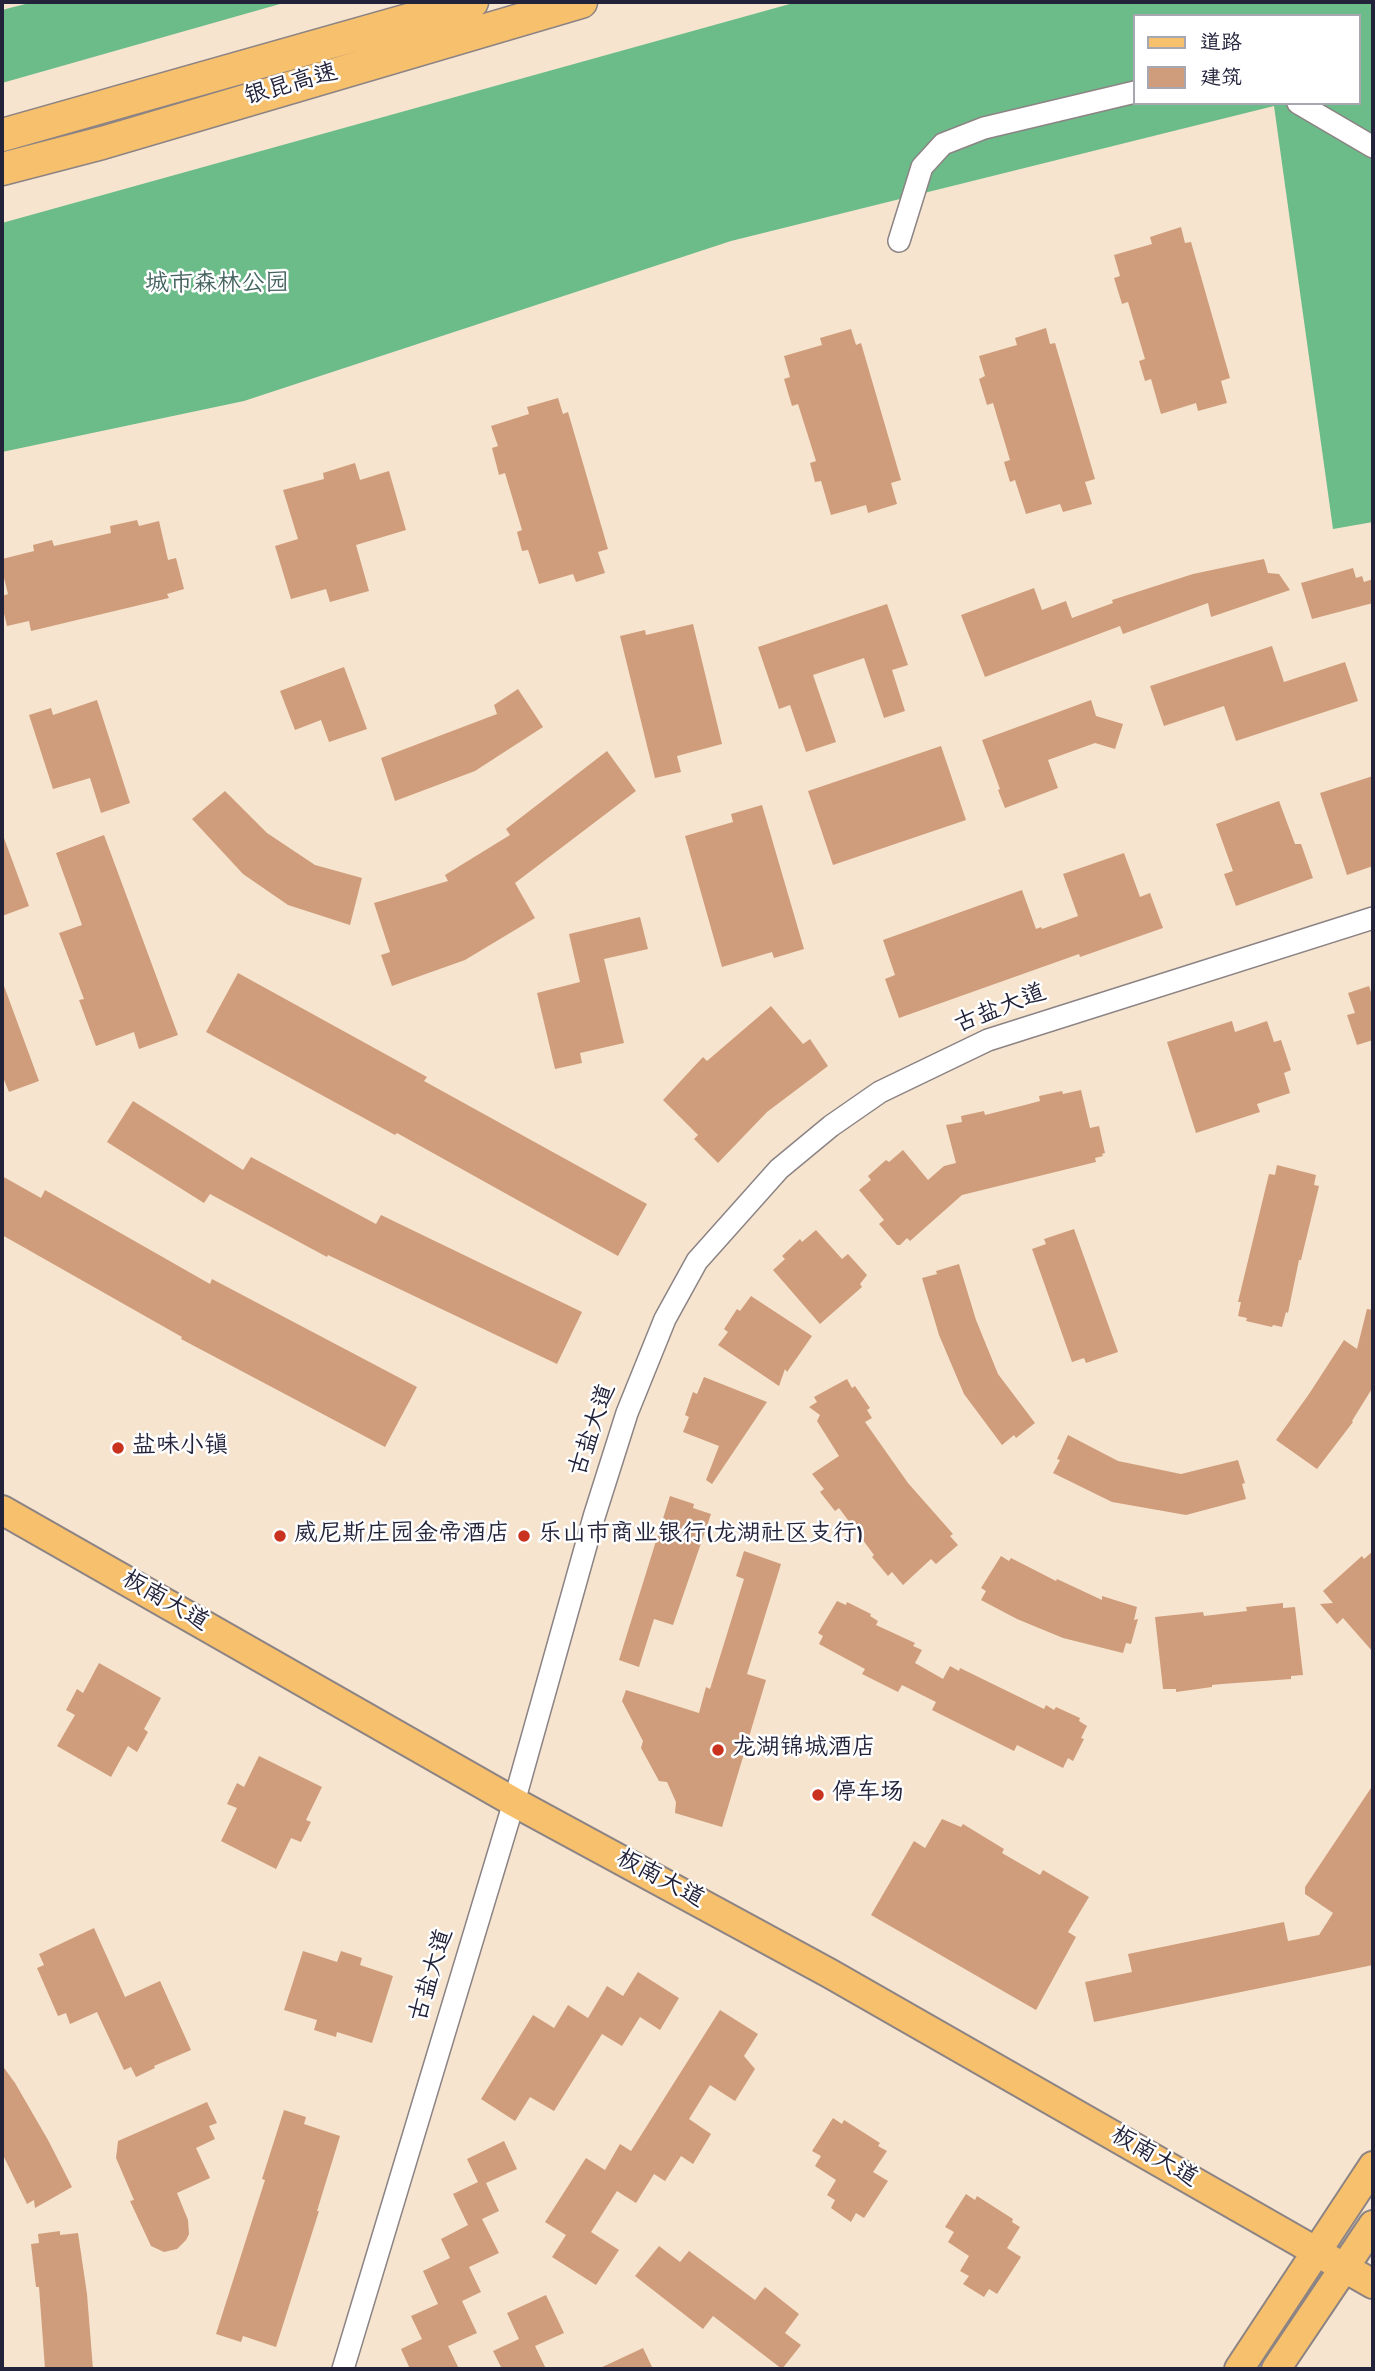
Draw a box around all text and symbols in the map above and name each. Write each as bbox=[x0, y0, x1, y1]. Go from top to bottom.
legend bbox=[1134, 14, 1361, 105]
text: 道路 bbox=[1200, 33, 1242, 58]
street label: 银昆高速 bbox=[242, 60, 342, 114]
text: 建筑 bbox=[1200, 68, 1242, 93]
park label: 城市森林公园 bbox=[145, 272, 289, 300]
street label: 古盐大道 bbox=[951, 980, 1051, 1042]
street label: 古盐大道 bbox=[566, 1381, 624, 1481]
place label: 盐味小镇 bbox=[132, 1434, 228, 1462]
marker: 盐味小镇 bbox=[110, 1440, 126, 1456]
place label: 威尼斯庄园金帝酒店 bbox=[294, 1522, 510, 1550]
place label: 乐山市商业银行(龙湖社区支行) bbox=[538, 1522, 864, 1550]
marker: 威尼斯庄园金帝酒店 bbox=[272, 1528, 288, 1544]
marker: 乐山市商业银行(龙湖社区支行) bbox=[516, 1528, 532, 1544]
street label: 板南大道 bbox=[115, 1567, 213, 1639]
place label: 龙湖锦城酒店 bbox=[732, 1736, 876, 1764]
marker: 龙湖锦城酒店 bbox=[710, 1742, 726, 1758]
place label: 停车场 bbox=[832, 1781, 904, 1809]
marker: 停车场 bbox=[810, 1787, 826, 1803]
street label: 板南大道 bbox=[610, 1846, 708, 1916]
street label: 古盐大道 bbox=[406, 1926, 462, 2026]
street label: 板南大道 bbox=[1104, 2123, 1202, 2195]

